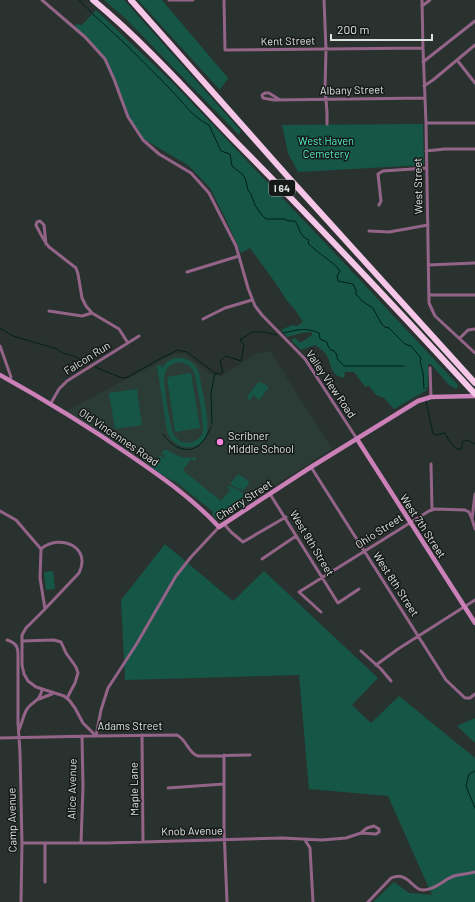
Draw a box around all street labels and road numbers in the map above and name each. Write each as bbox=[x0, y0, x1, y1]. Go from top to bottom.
street label: Kent Street bbox=[261, 34, 315, 47]
street label: Albany Street bbox=[320, 82, 384, 97]
street label: West Street bbox=[411, 158, 424, 214]
road number: I 64 bbox=[269, 180, 295, 196]
street label: Falcon Run bbox=[61, 338, 112, 377]
street label: Valley View Road bbox=[304, 347, 359, 420]
street label: Old Vincennes Road bbox=[77, 405, 162, 468]
street label: Cherry Street bbox=[213, 477, 274, 522]
street label: West 7th Street bbox=[398, 491, 449, 560]
street label: West 9th Street bbox=[288, 508, 337, 578]
street label: Ohio Street bbox=[353, 510, 405, 551]
street label: West 8th Street bbox=[371, 549, 422, 618]
street label: Adams Street bbox=[98, 719, 162, 732]
street label: Alice Avenue bbox=[64, 758, 79, 819]
street label: Maple Lane bbox=[127, 762, 140, 816]
street label: Camp Avenue bbox=[4, 787, 19, 852]
street label: Knob Avenue bbox=[161, 823, 223, 838]

